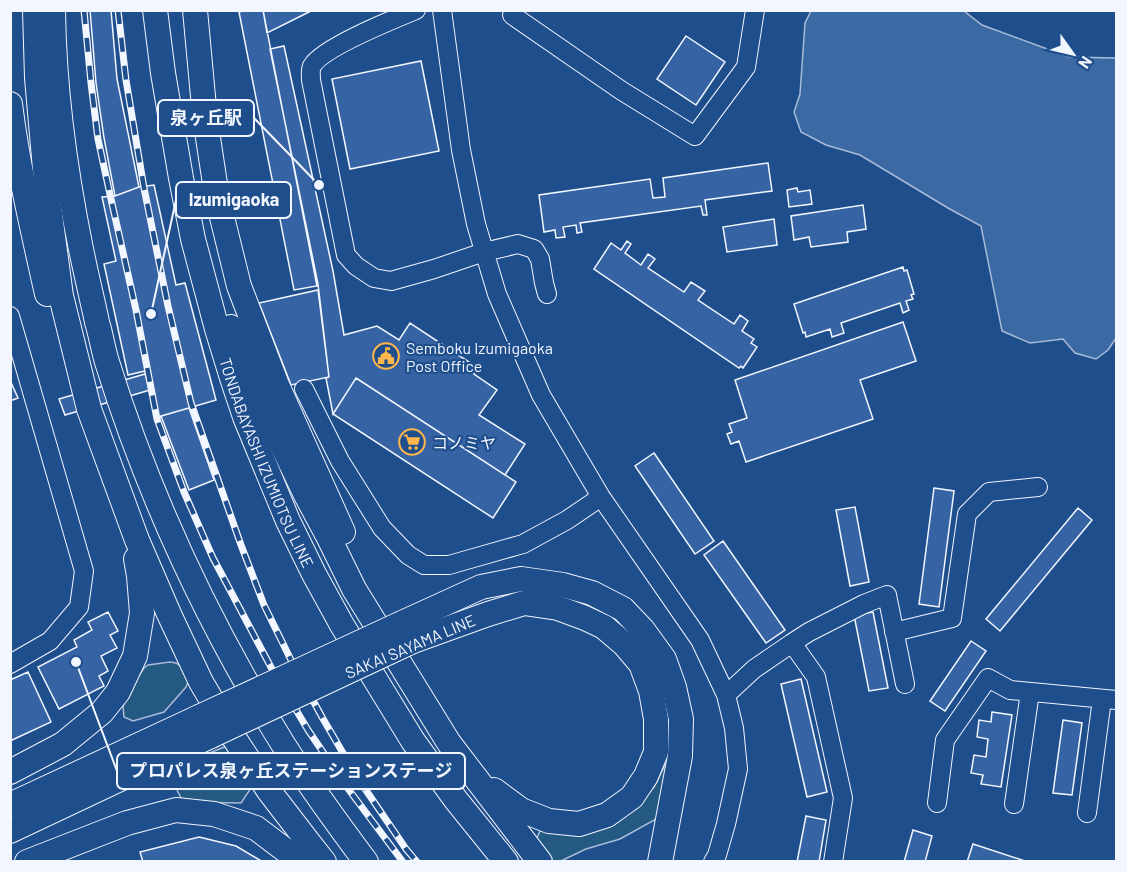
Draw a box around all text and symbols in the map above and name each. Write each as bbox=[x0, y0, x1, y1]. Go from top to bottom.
north arrow bbox=[1043, 24, 1103, 84]
text: N bbox=[1075, 53, 1097, 72]
callout: 泉ヶ丘駅 bbox=[158, 100, 254, 136]
text: 泉ヶ丘駅 bbox=[170, 106, 242, 128]
callout: Izumigaoka bbox=[176, 182, 291, 218]
text: Izumigaoka bbox=[189, 188, 279, 210]
place label: Semboku Izumigaoka Post Office bbox=[406, 338, 553, 375]
public building icon: Semboku Izumigaoka Post Office bbox=[371, 341, 401, 371]
street label: TONDABAYASHI IZUMIOTSU LINE bbox=[217, 355, 319, 570]
supermarket icon: コノミヤ bbox=[397, 427, 427, 457]
place label: コノミヤ bbox=[432, 433, 496, 452]
street label: SAKAI SAYAMA LINE bbox=[342, 610, 478, 682]
callout: プロパレス泉ヶ丘ステーションステージ bbox=[117, 753, 465, 789]
text: プロパレス泉ヶ丘ステーションステージ bbox=[130, 759, 452, 781]

